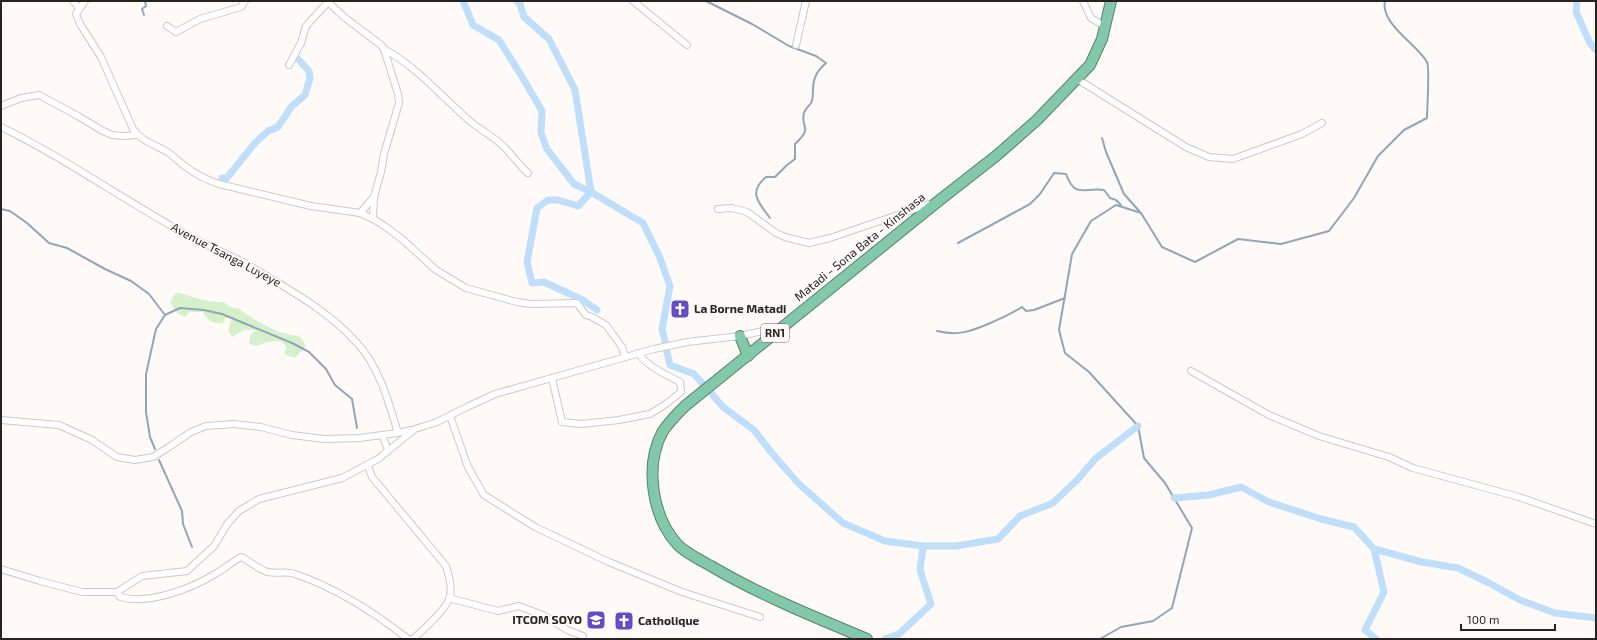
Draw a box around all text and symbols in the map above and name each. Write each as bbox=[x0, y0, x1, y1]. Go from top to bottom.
street label: Matadi - Sona Bata - Kinshasa bbox=[791, 189, 927, 303]
street label: Avenue Tsanga Luyeye bbox=[169, 219, 284, 289]
church icon: La Borne Matadi bbox=[669, 298, 691, 320]
place label: La Borne Matadi bbox=[694, 301, 786, 315]
road number: RN1 bbox=[761, 324, 789, 342]
scale bar bbox=[1461, 606, 1555, 632]
school or university icon: ITCOM SOYO bbox=[585, 609, 607, 631]
church icon: Catholique bbox=[613, 610, 635, 632]
place label: ITCOM SOYO bbox=[512, 612, 582, 626]
text: 100 m bbox=[1467, 612, 1499, 626]
place label: Catholique bbox=[638, 613, 700, 627]

